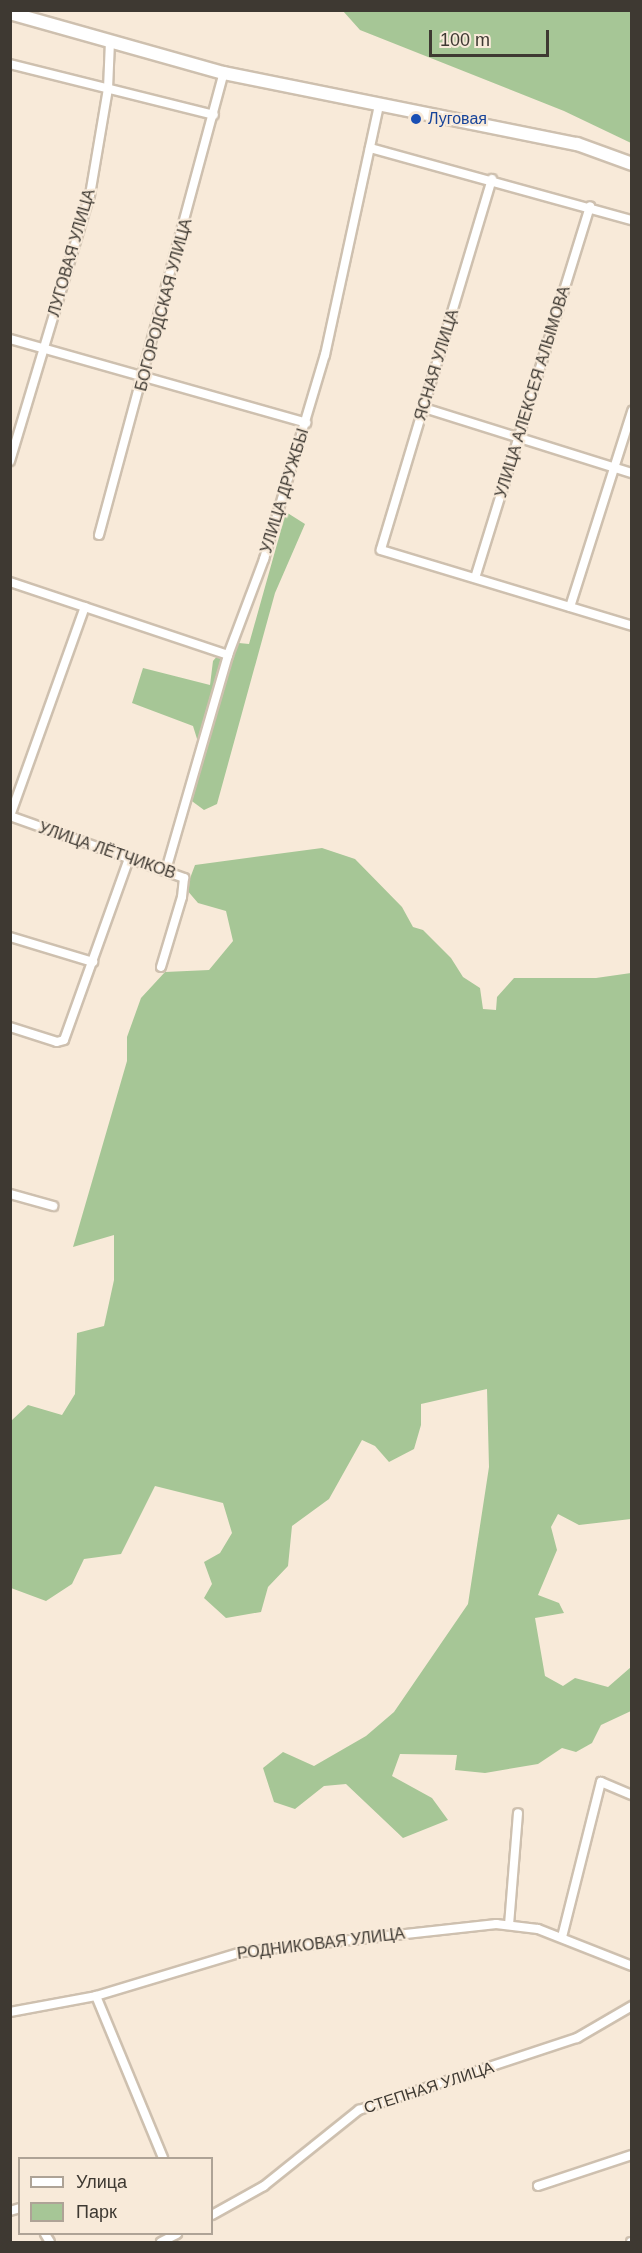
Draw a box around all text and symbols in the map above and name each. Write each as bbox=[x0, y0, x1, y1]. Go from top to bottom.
scale bar bbox=[432, 18, 552, 56]
text: 100 m bbox=[440, 30, 490, 50]
place label: Луговая bbox=[428, 109, 487, 129]
marker: Луговая bbox=[409, 112, 423, 126]
street label: ЛУГОВАЯ УЛИЦА bbox=[45, 187, 99, 319]
street label: БОГОРОДСКАЯ УЛИЦА bbox=[132, 217, 196, 393]
street label: УЛИЦА АЛЕКСЕЯ АЛЫМОВА bbox=[492, 284, 574, 500]
street label: ЯСНАЯ УЛИЦА bbox=[411, 307, 463, 423]
street label: УЛИЦА ДРУЖБЫ bbox=[257, 426, 313, 556]
street label: УЛИЦА ЛЁТЧИКОВ bbox=[36, 818, 178, 884]
street label: РОДНИКОВАЯ УЛИЦА bbox=[236, 1924, 406, 1964]
street label: СТЕПНАЯ УЛИЦА bbox=[362, 2058, 496, 2118]
legend bbox=[18, 2157, 213, 2235]
text: Улица bbox=[76, 2172, 127, 2192]
text: Парк bbox=[76, 2202, 117, 2222]

